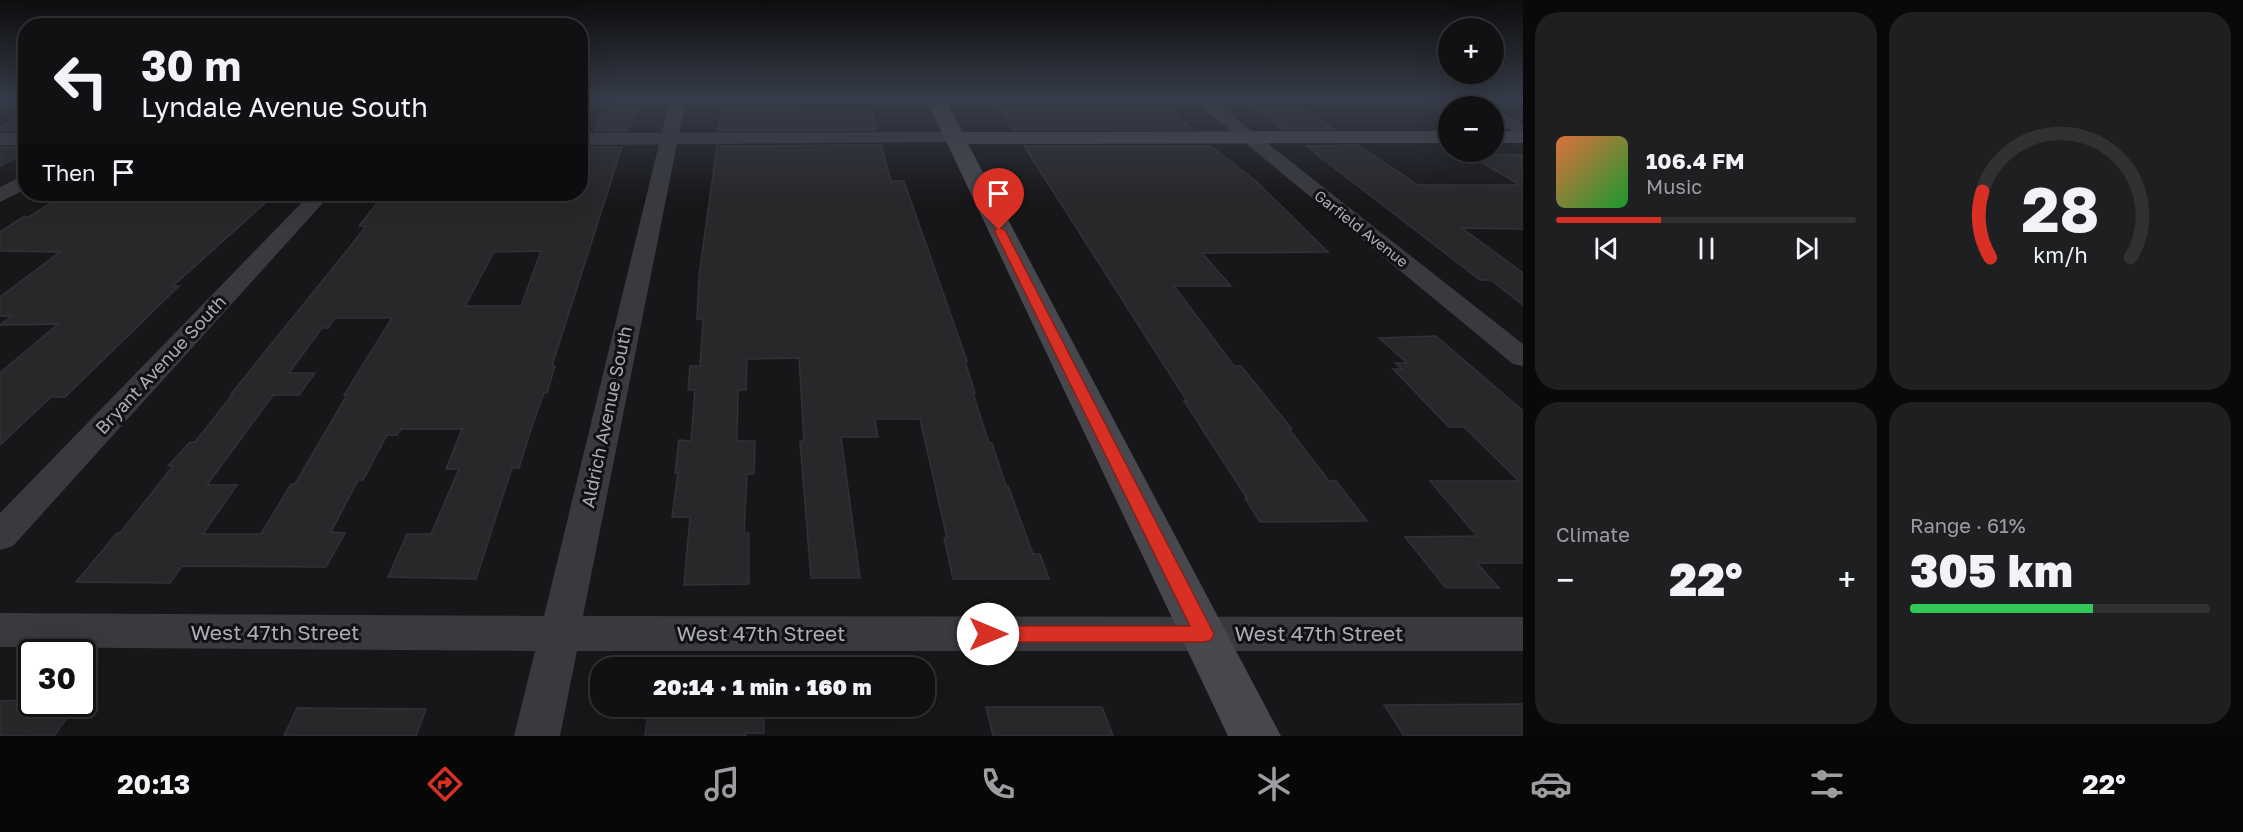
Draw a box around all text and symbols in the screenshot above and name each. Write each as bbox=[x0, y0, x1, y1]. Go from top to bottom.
map controls bbox=[1438, 18, 1504, 162]
button: + bbox=[1438, 18, 1504, 84]
text: 30 m bbox=[141, 40, 241, 90]
icon: left bbox=[42, 42, 120, 120]
text: Lyndale Avenue South bbox=[141, 91, 428, 123]
button: − bbox=[1438, 96, 1504, 162]
text: 106.4 FM bbox=[1646, 147, 1745, 174]
icon: arrive bbox=[107, 156, 140, 189]
text: Then bbox=[42, 159, 95, 186]
pin bbox=[973, 168, 1024, 230]
text: 28 bbox=[2021, 171, 2099, 246]
text: Music bbox=[1646, 174, 1702, 198]
icon: arrive bbox=[982, 177, 1015, 210]
street label: Garfield Avenue bbox=[1311, 186, 1412, 271]
icon: previous bbox=[1590, 232, 1623, 265]
icon: pause bbox=[1690, 232, 1723, 265]
icon: next bbox=[1790, 232, 1823, 265]
text: km/h bbox=[2033, 242, 2087, 268]
street label: Bryant Avenue South bbox=[90, 290, 230, 438]
street label: Aldrich Avenue South bbox=[576, 324, 636, 510]
text: Range · 61% bbox=[1910, 513, 2026, 537]
text: Climate bbox=[1556, 522, 1630, 546]
text: 305 km bbox=[1910, 543, 2073, 597]
text: 22° bbox=[1669, 552, 1743, 606]
text: − bbox=[1556, 560, 1574, 599]
text: + bbox=[1838, 560, 1856, 599]
position arrow bbox=[956, 602, 1020, 666]
street label: West 47th Street bbox=[191, 619, 359, 645]
street label: West 47th Street bbox=[677, 620, 845, 646]
street label: West 47th Street bbox=[1235, 620, 1403, 646]
speed limit sign: 30 bbox=[18, 639, 96, 717]
text: 20:14 · 1 min · 160 m bbox=[653, 673, 872, 700]
icon: directions bbox=[424, 763, 466, 805]
icon: music bbox=[701, 763, 743, 805]
icon: phone bbox=[977, 763, 1019, 805]
icon: climate bbox=[1253, 763, 1295, 805]
icon: car bbox=[1530, 763, 1572, 805]
icon: filters bbox=[1806, 763, 1848, 805]
text: 20:13 bbox=[117, 768, 190, 800]
text: 22° bbox=[2082, 768, 2126, 800]

